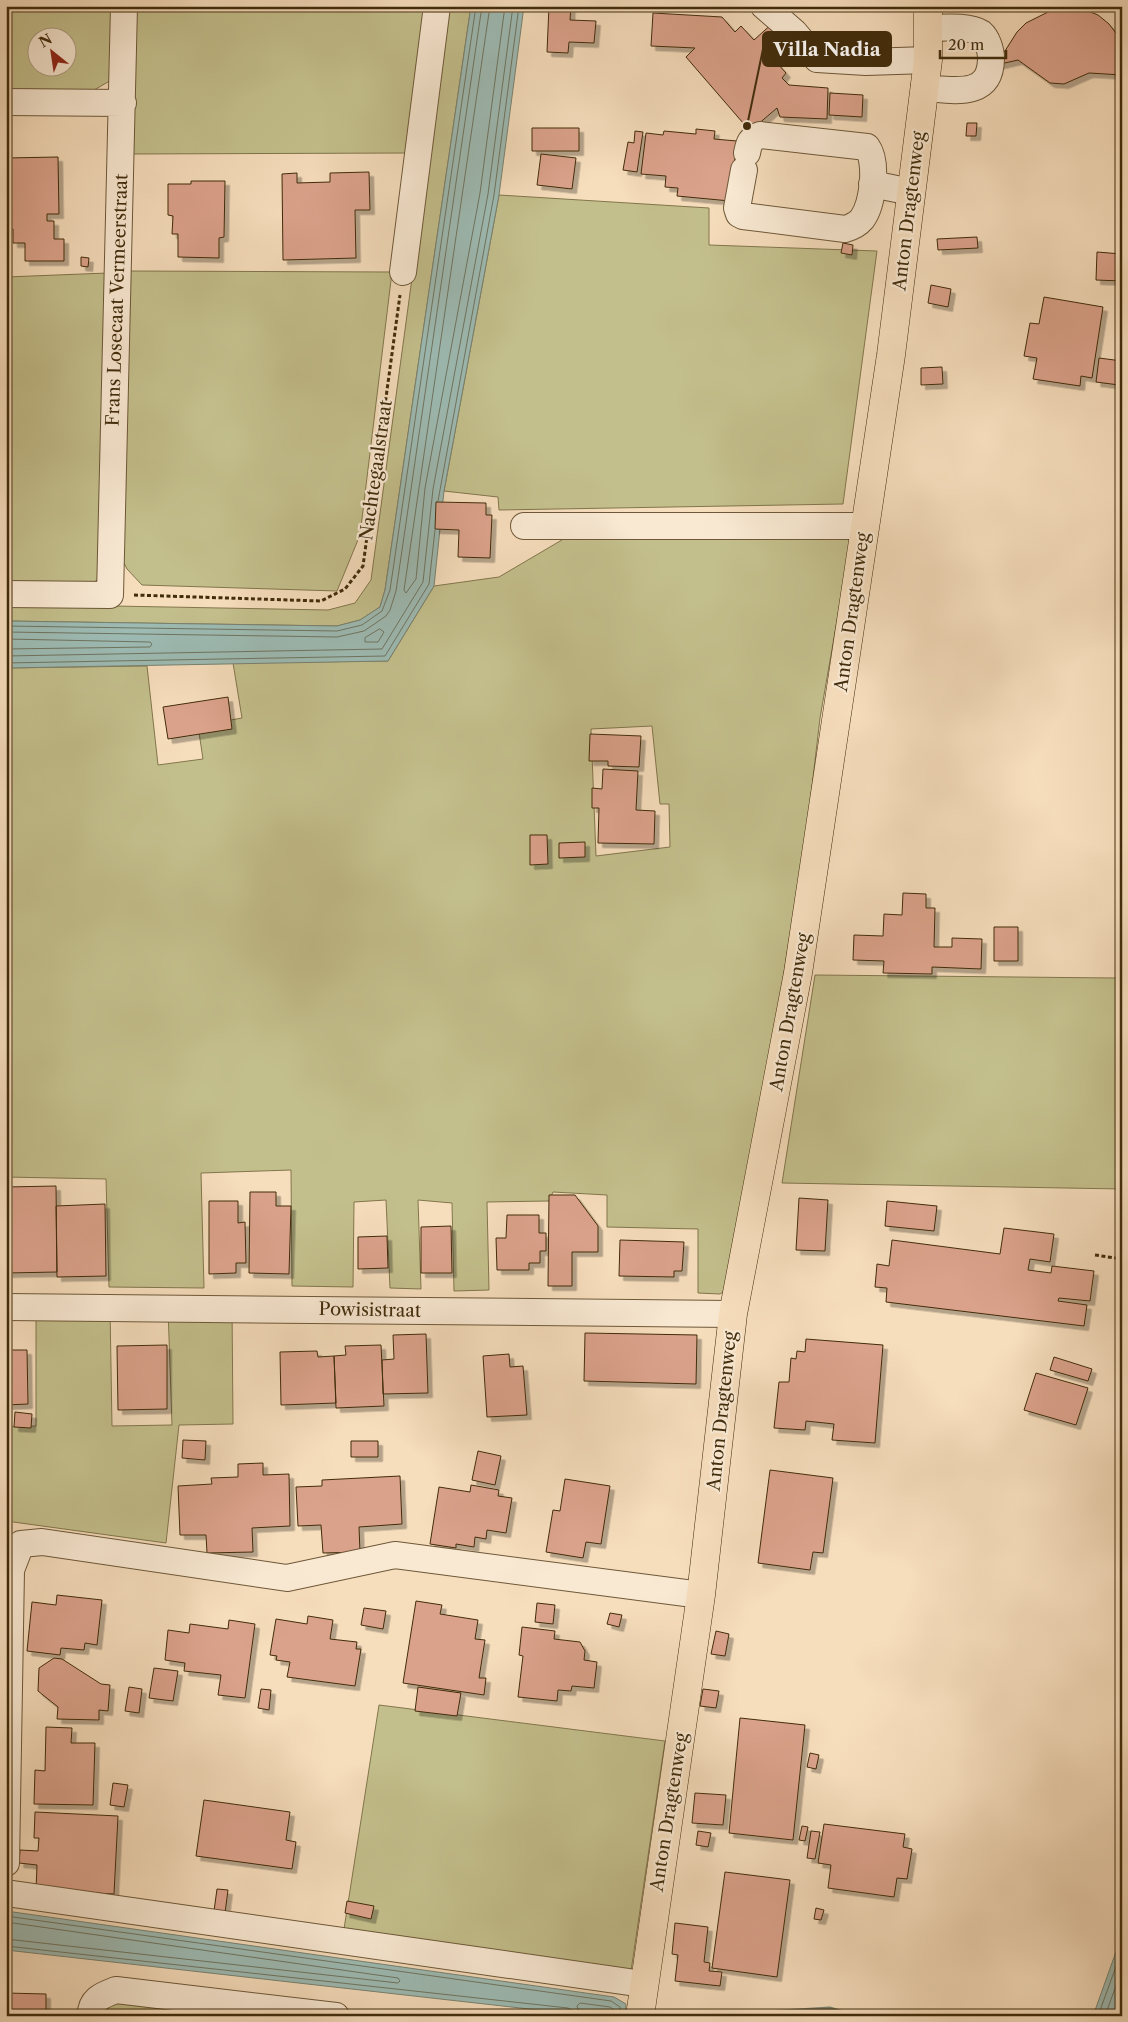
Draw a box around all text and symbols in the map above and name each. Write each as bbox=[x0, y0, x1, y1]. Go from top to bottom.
north arrow bbox=[28, 28, 78, 78]
scale bar bbox=[940, 28, 1007, 60]
text: N bbox=[36, 30, 55, 52]
callout: Villa Nadia bbox=[763, 32, 891, 66]
text: 20 m bbox=[948, 35, 984, 54]
text: Villa Nadia bbox=[772, 38, 882, 61]
street label: Anton Dragtenweg bbox=[888, 130, 930, 293]
street label: Frans Losecaat Vermeerstraat bbox=[102, 173, 132, 427]
street label: Nachtegaalstraat bbox=[355, 398, 397, 542]
street label: Anton Dragtenweg bbox=[830, 531, 874, 694]
street label: Anton Dragtenweg bbox=[765, 931, 815, 1094]
street label: Powisistraat bbox=[319, 1298, 422, 1322]
street label: Anton Dragtenweg bbox=[703, 1330, 741, 1493]
street label: Anton Dragtenweg bbox=[645, 1731, 692, 1894]

